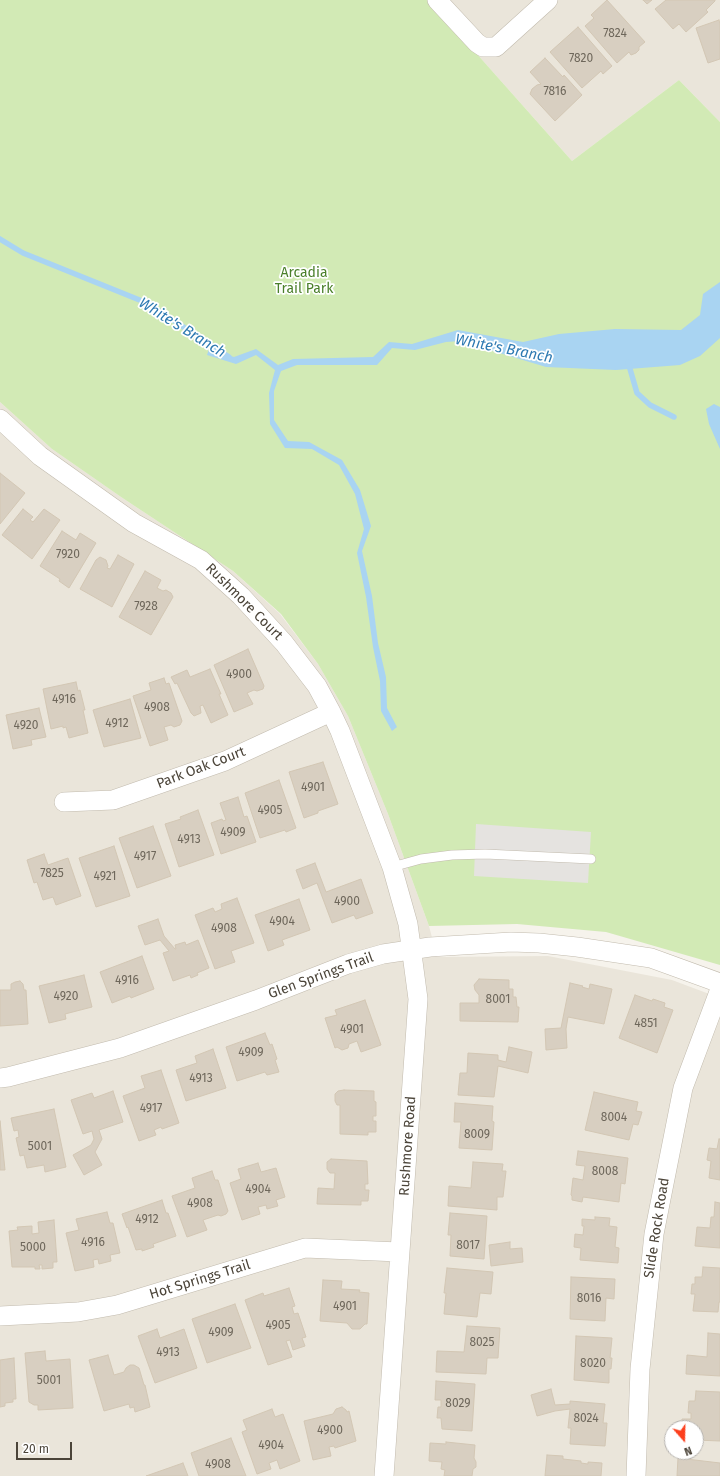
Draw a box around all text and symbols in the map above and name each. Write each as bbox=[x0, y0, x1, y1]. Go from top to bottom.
house number: 7824 bbox=[603, 27, 627, 41]
house number: 7820 bbox=[569, 52, 593, 66]
house number: 7816 bbox=[544, 85, 566, 99]
park label: Arcadia Trail Park bbox=[275, 265, 333, 298]
water label: White's Branch bbox=[135, 294, 229, 362]
water label: White's Branch bbox=[454, 331, 554, 367]
house number: 7920 bbox=[56, 548, 80, 562]
street label: Rushmore Court bbox=[202, 560, 286, 644]
house number: 7928 bbox=[134, 600, 158, 614]
house number: 4900 bbox=[226, 668, 252, 682]
house number: 4916 bbox=[52, 693, 76, 707]
house number: 4908 bbox=[144, 701, 170, 715]
house number: 4912 bbox=[105, 717, 129, 731]
house number: 4920 bbox=[14, 719, 38, 733]
street label: Park Oak Court bbox=[154, 743, 248, 793]
house number: 4901 bbox=[301, 781, 325, 795]
house number: 4905 bbox=[257, 804, 283, 818]
house number: 4909 bbox=[220, 826, 246, 840]
house number: 4913 bbox=[177, 833, 201, 847]
house number: 4917 bbox=[134, 850, 156, 864]
house number: 7825 bbox=[40, 867, 64, 881]
house number: 4921 bbox=[93, 870, 117, 884]
house number: 4900 bbox=[334, 895, 360, 909]
house number: 4904 bbox=[269, 915, 295, 929]
house number: 4908 bbox=[211, 922, 237, 936]
street label: Glen Springs Trail bbox=[266, 949, 376, 1003]
house number: 4916 bbox=[115, 974, 139, 988]
house number: 4920 bbox=[54, 990, 78, 1004]
house number: 8001 bbox=[486, 993, 510, 1007]
house number: 4851 bbox=[634, 1017, 658, 1031]
house number: 4901 bbox=[340, 1023, 364, 1037]
house number: 4909 bbox=[238, 1046, 264, 1060]
house number: 4913 bbox=[189, 1072, 213, 1086]
street label: Rushmore Road bbox=[396, 1095, 420, 1197]
house number: 4917 bbox=[140, 1102, 162, 1116]
house number: 8004 bbox=[601, 1111, 627, 1125]
house number: 8009 bbox=[464, 1128, 490, 1142]
house number: 5001 bbox=[28, 1140, 52, 1154]
house number: 8008 bbox=[592, 1165, 618, 1179]
street label: Slide Rock Road bbox=[641, 1176, 673, 1280]
house number: 4904 bbox=[245, 1183, 271, 1197]
house number: 4908 bbox=[187, 1197, 213, 1211]
house number: 4912 bbox=[135, 1213, 159, 1227]
house number: 4916 bbox=[81, 1236, 105, 1250]
house number: 8017 bbox=[456, 1239, 480, 1253]
house number: 5000 bbox=[20, 1241, 46, 1255]
street label: Hot Springs Trail bbox=[147, 1257, 253, 1303]
house number: 8016 bbox=[577, 1292, 601, 1306]
house number: 4901 bbox=[333, 1300, 357, 1314]
house number: 4905 bbox=[265, 1319, 291, 1333]
house number: 4909 bbox=[208, 1326, 234, 1340]
house number: 8025 bbox=[469, 1336, 495, 1350]
house number: 4913 bbox=[156, 1346, 180, 1360]
house number: 8020 bbox=[580, 1357, 606, 1371]
house number: 5001 bbox=[37, 1374, 61, 1388]
house number: 8029 bbox=[445, 1397, 471, 1411]
house number: 8024 bbox=[573, 1412, 599, 1426]
north arrow bbox=[664, 1420, 704, 1460]
house number: 4900 bbox=[317, 1424, 343, 1438]
scale bar bbox=[18, 1434, 74, 1460]
house number: 4904 bbox=[258, 1439, 284, 1453]
text: 20 m bbox=[23, 1442, 49, 1456]
text: N bbox=[682, 1443, 694, 1458]
house number: 4908 bbox=[205, 1458, 231, 1472]

